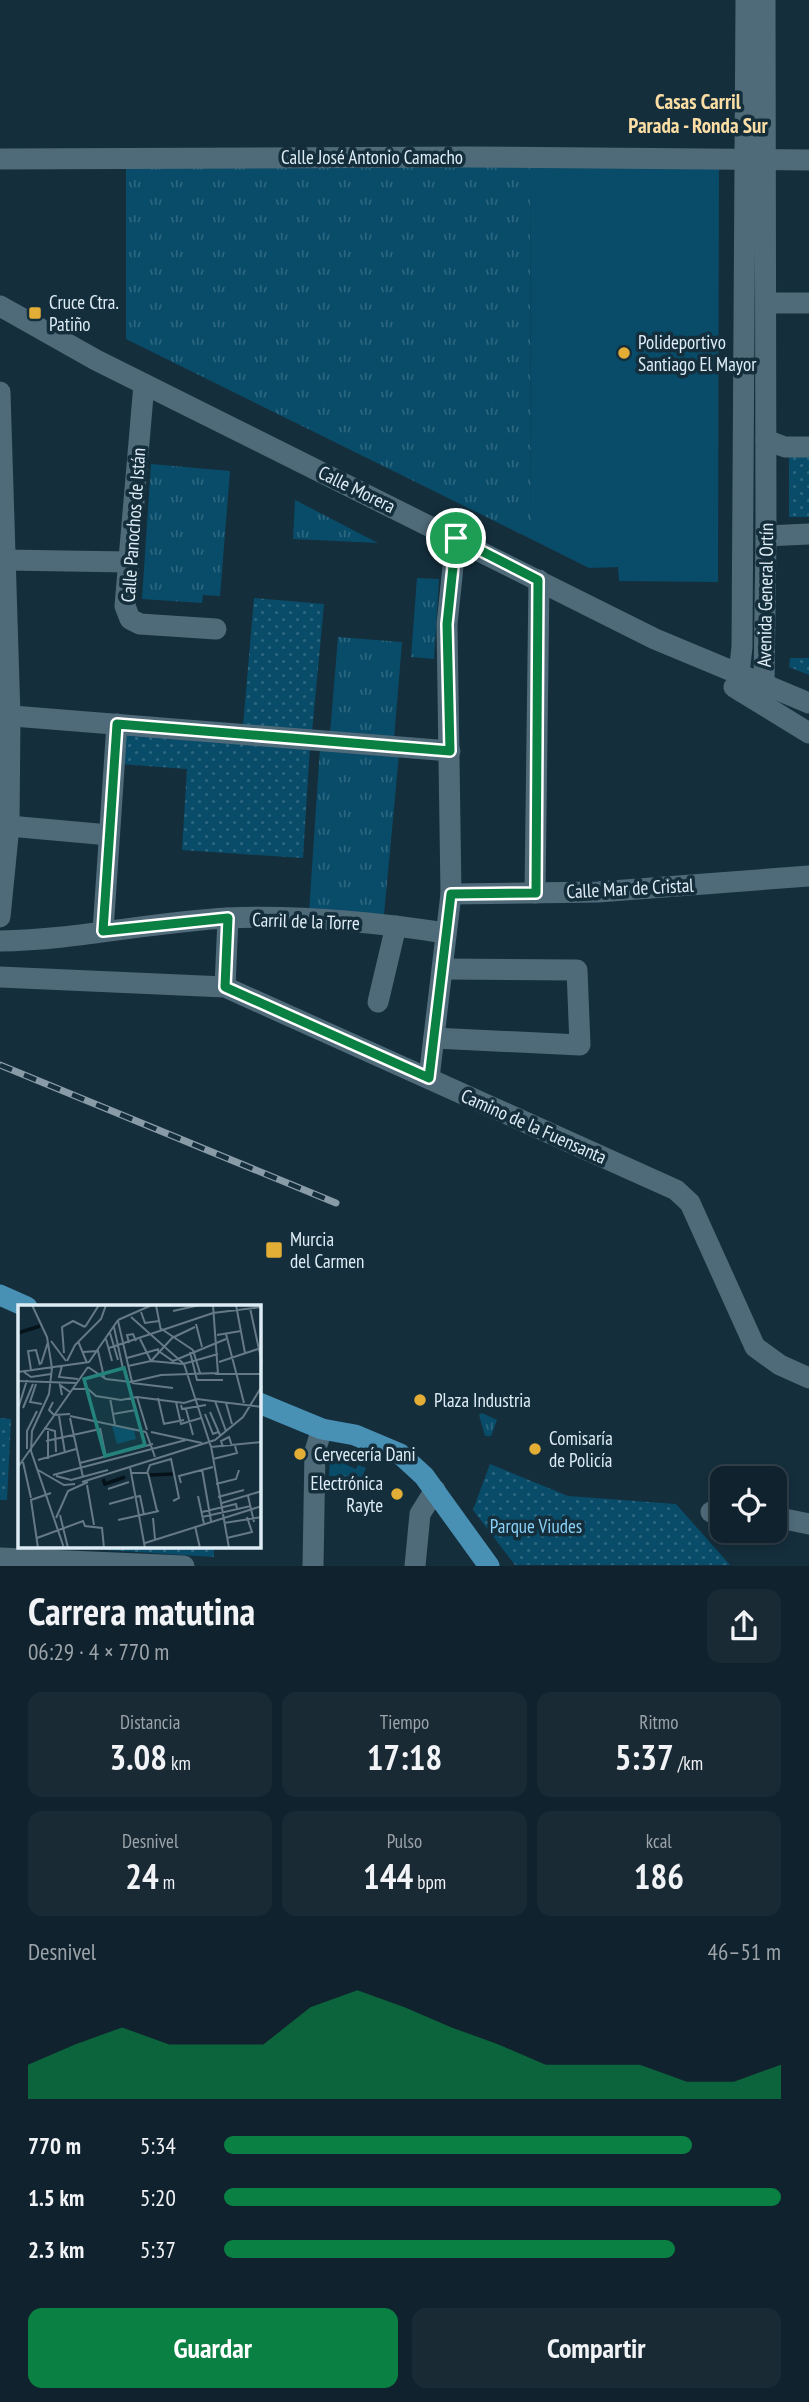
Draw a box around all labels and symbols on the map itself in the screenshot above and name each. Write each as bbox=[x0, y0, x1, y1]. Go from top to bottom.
district label: Casas Carril Parada - Ronda Sur bbox=[628, 88, 768, 139]
street label: Calle José Antonio Camacho bbox=[281, 145, 463, 169]
place label: Cruce Ctra. Patiño bbox=[49, 290, 119, 336]
marker: Cruce Ctra. Patiño bbox=[27, 305, 43, 321]
place label: Polideportivo Santiago El Mayor bbox=[638, 330, 757, 376]
marker: Polideportivo Santiago El Mayor bbox=[616, 345, 632, 361]
street label: Calle Panochos de Istán bbox=[116, 447, 150, 603]
street label: Calle Morera bbox=[314, 460, 400, 518]
pin bbox=[426, 508, 486, 568]
street label: Avenida General Ortín bbox=[752, 523, 778, 667]
street label: Calle Mar de Cristal bbox=[566, 873, 695, 903]
street label: Carril de la Torre bbox=[252, 907, 360, 935]
street label: Camino de la Fuensanta bbox=[458, 1083, 610, 1169]
place label: Murcia del Carmen bbox=[290, 1227, 364, 1273]
marker: Murcia del Carmen bbox=[264, 1240, 284, 1260]
inset map bbox=[18, 1305, 261, 1548]
place label: Plaza Industria bbox=[434, 1388, 531, 1412]
marker: Plaza Industria bbox=[412, 1392, 428, 1408]
place label: Comisaría de Policía bbox=[549, 1426, 613, 1472]
marker: Comisaría de Policía bbox=[527, 1441, 543, 1457]
place label: Cervecería Dani bbox=[314, 1442, 416, 1466]
marker: Cervecería Dani bbox=[292, 1446, 308, 1462]
place label: Electrónica Rayte bbox=[310, 1471, 383, 1517]
marker: Electrónica Rayte bbox=[389, 1486, 405, 1502]
park label: Parque Viudes bbox=[490, 1514, 582, 1538]

